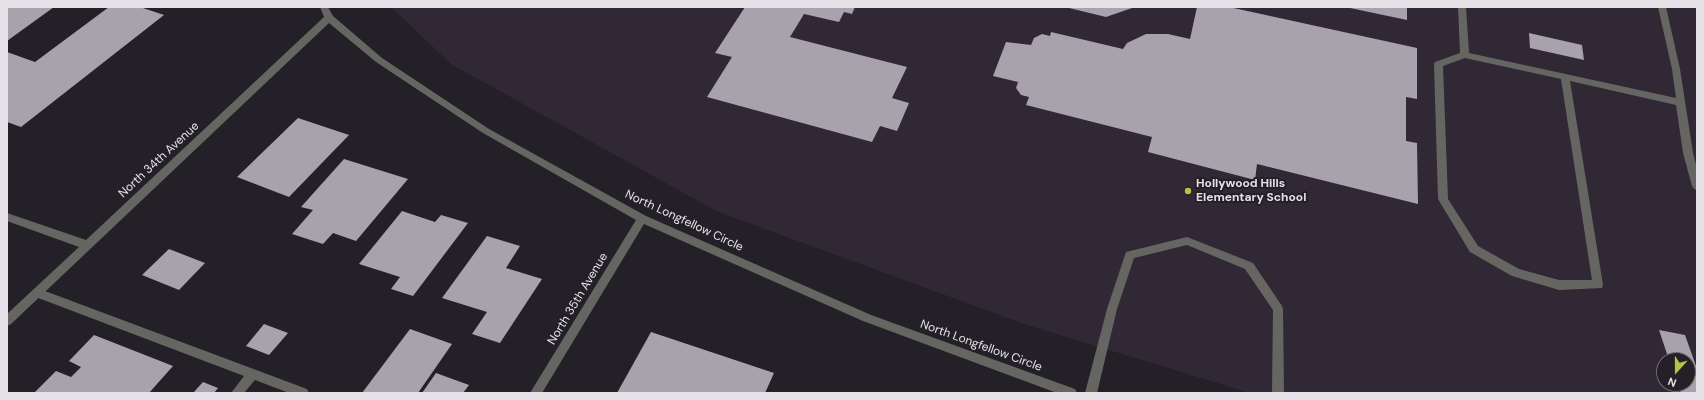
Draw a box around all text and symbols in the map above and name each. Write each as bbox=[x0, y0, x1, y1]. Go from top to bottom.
street label: North 34th Avenue bbox=[116, 119, 202, 201]
place label: Hollywood Hills Elementary School bbox=[1196, 177, 1306, 205]
marker: Hollywood Hills Elementary School bbox=[1183, 186, 1193, 196]
street label: North Longfellow Circle bbox=[623, 187, 745, 255]
street label: North 35th Avenue bbox=[545, 250, 611, 348]
street label: North Longfellow Circle bbox=[918, 317, 1044, 375]
north arrow bbox=[1656, 352, 1696, 392]
text: N bbox=[1666, 374, 1678, 390]

